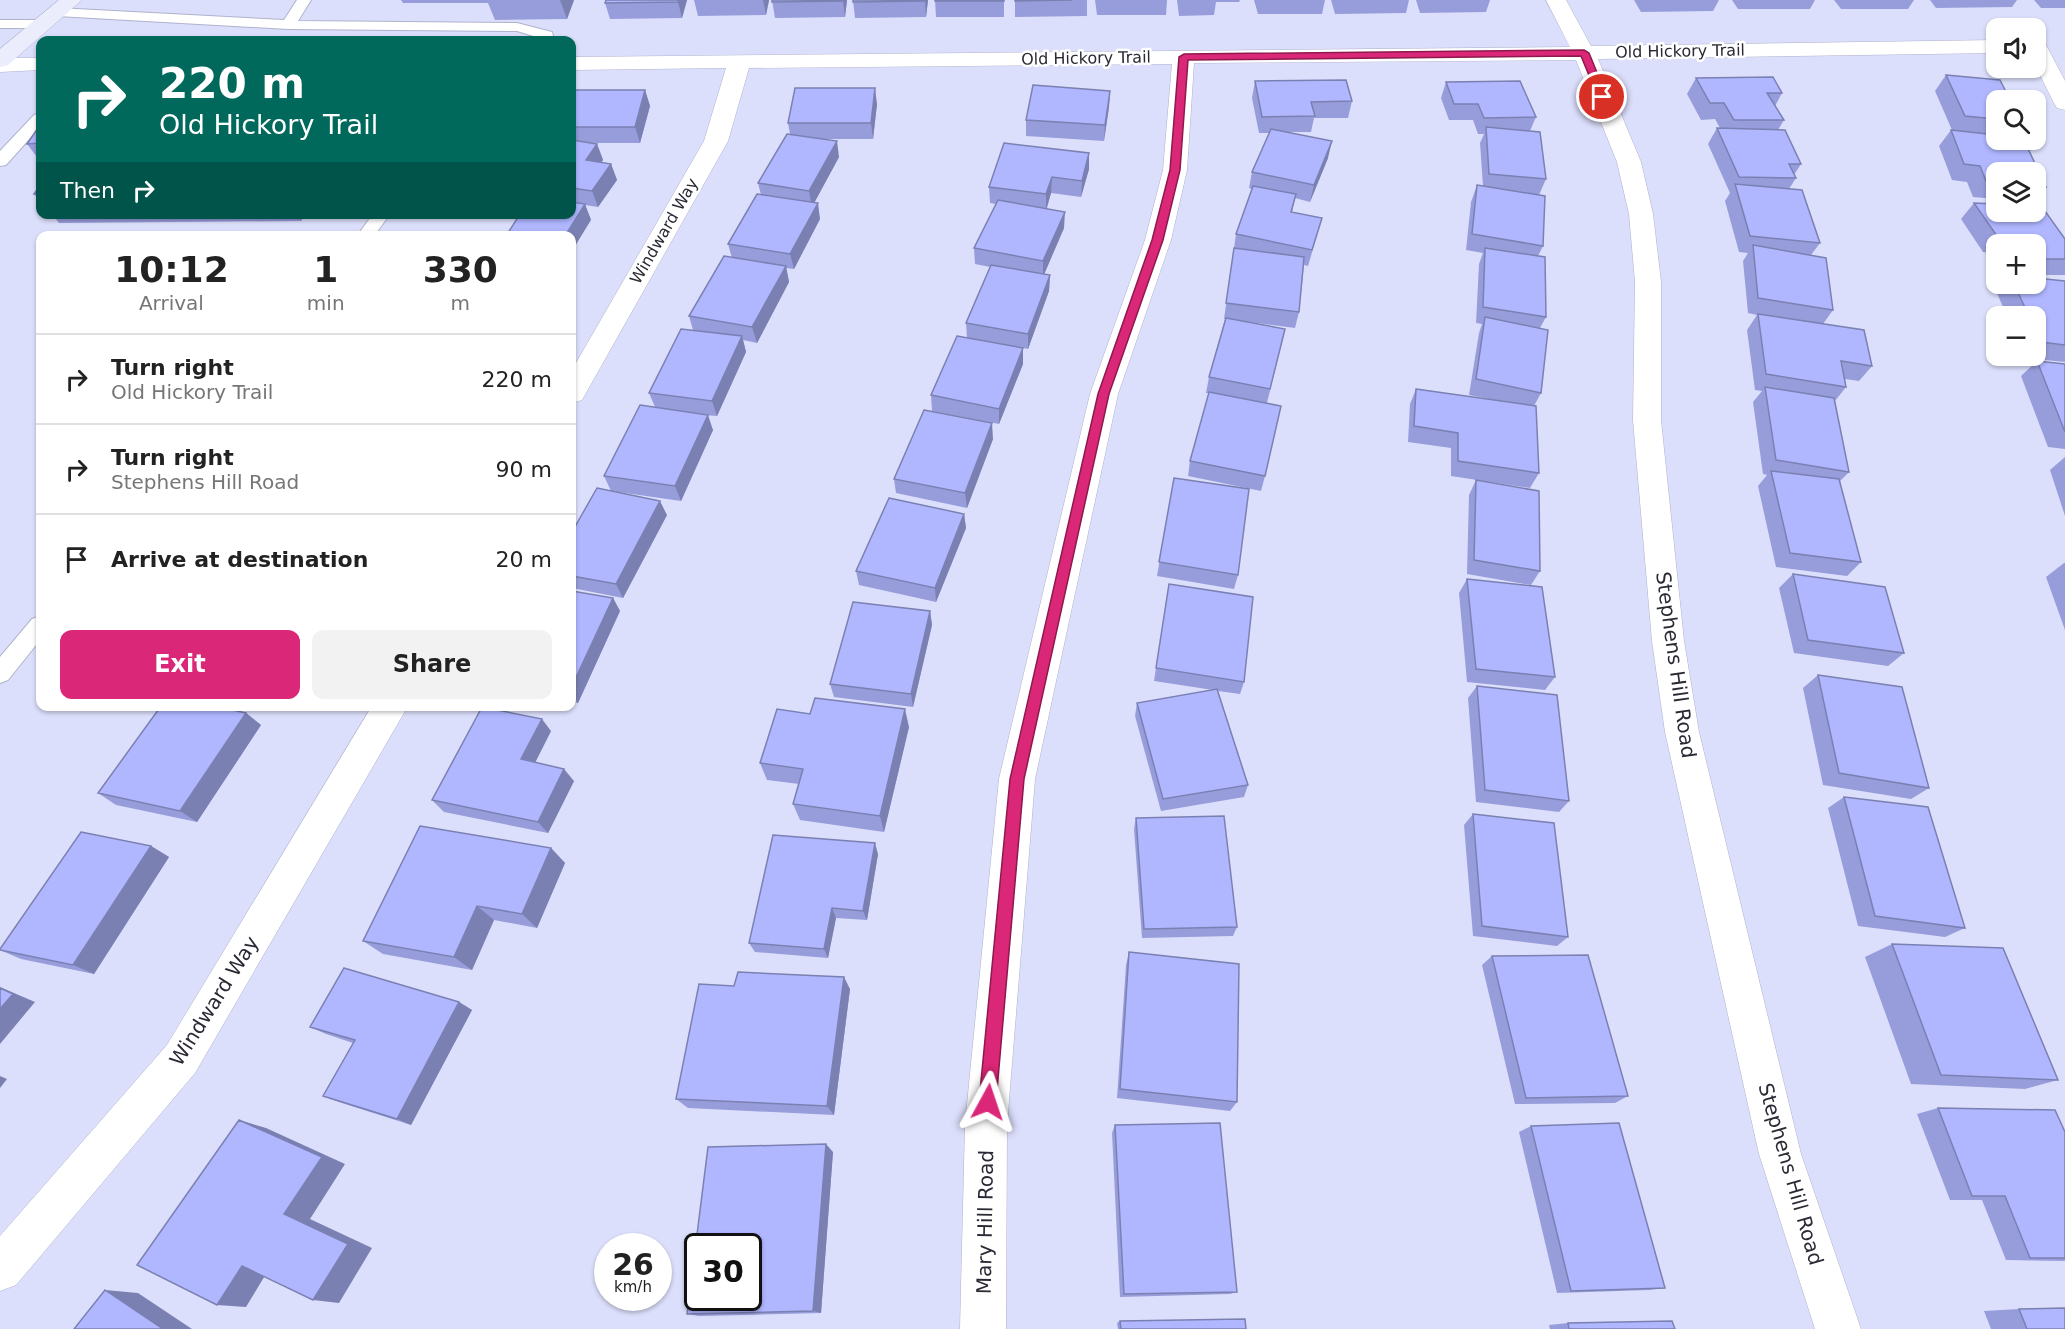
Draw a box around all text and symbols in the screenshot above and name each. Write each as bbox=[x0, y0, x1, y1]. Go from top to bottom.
map controls bbox=[1986, 18, 2046, 366]
button: sound bbox=[1986, 18, 2046, 78]
street label: Old Hickory Trail bbox=[1615, 40, 1745, 62]
street label: Old Hickory Trail bbox=[1021, 47, 1151, 69]
text: 220 m bbox=[159, 59, 305, 108]
icon: right bbox=[60, 60, 138, 138]
pin bbox=[1576, 71, 1627, 122]
icon: arrive bbox=[1585, 80, 1618, 113]
button: search bbox=[1986, 90, 2046, 150]
text: Old Hickory Trail bbox=[159, 109, 378, 140]
button: layers bbox=[1986, 162, 2046, 222]
icon: right bbox=[127, 174, 160, 207]
street label: Windward Way bbox=[626, 175, 702, 287]
text: Then bbox=[60, 178, 115, 203]
button: + bbox=[1986, 234, 2046, 294]
text: 10:12 bbox=[114, 249, 229, 290]
text: 1 bbox=[313, 249, 338, 290]
text: 330 bbox=[423, 249, 498, 290]
text: Arrival bbox=[139, 291, 204, 315]
text: min bbox=[307, 291, 345, 315]
text: m bbox=[451, 291, 470, 315]
button: − bbox=[1986, 306, 2046, 366]
text: Turn right bbox=[111, 355, 234, 380]
icon: right bbox=[60, 363, 93, 396]
text: 220 m bbox=[482, 367, 552, 392]
text: Old Hickory Trail bbox=[111, 380, 273, 404]
text: Turn right bbox=[111, 445, 234, 470]
icon: right bbox=[60, 453, 93, 486]
text: 90 m bbox=[496, 457, 552, 482]
text: Stephens Hill Road bbox=[111, 470, 299, 494]
icon: arrive bbox=[60, 543, 93, 576]
text: Arrive at destination bbox=[111, 547, 368, 572]
text: 20 m bbox=[496, 547, 552, 572]
street label: Stephens Hill Road bbox=[1651, 570, 1701, 760]
button: Exit bbox=[60, 630, 300, 699]
button: Share bbox=[312, 630, 552, 699]
street label: Windward Way bbox=[165, 932, 264, 1070]
position arrow bbox=[956, 1070, 1020, 1134]
street label: Stephens Hill Road bbox=[1754, 1080, 1828, 1268]
street label: Mary Hill Road bbox=[972, 1150, 998, 1294]
speed limit sign: 30 bbox=[684, 1233, 762, 1311]
text: 26 bbox=[612, 1247, 654, 1282]
text: km/h bbox=[614, 1278, 652, 1296]

